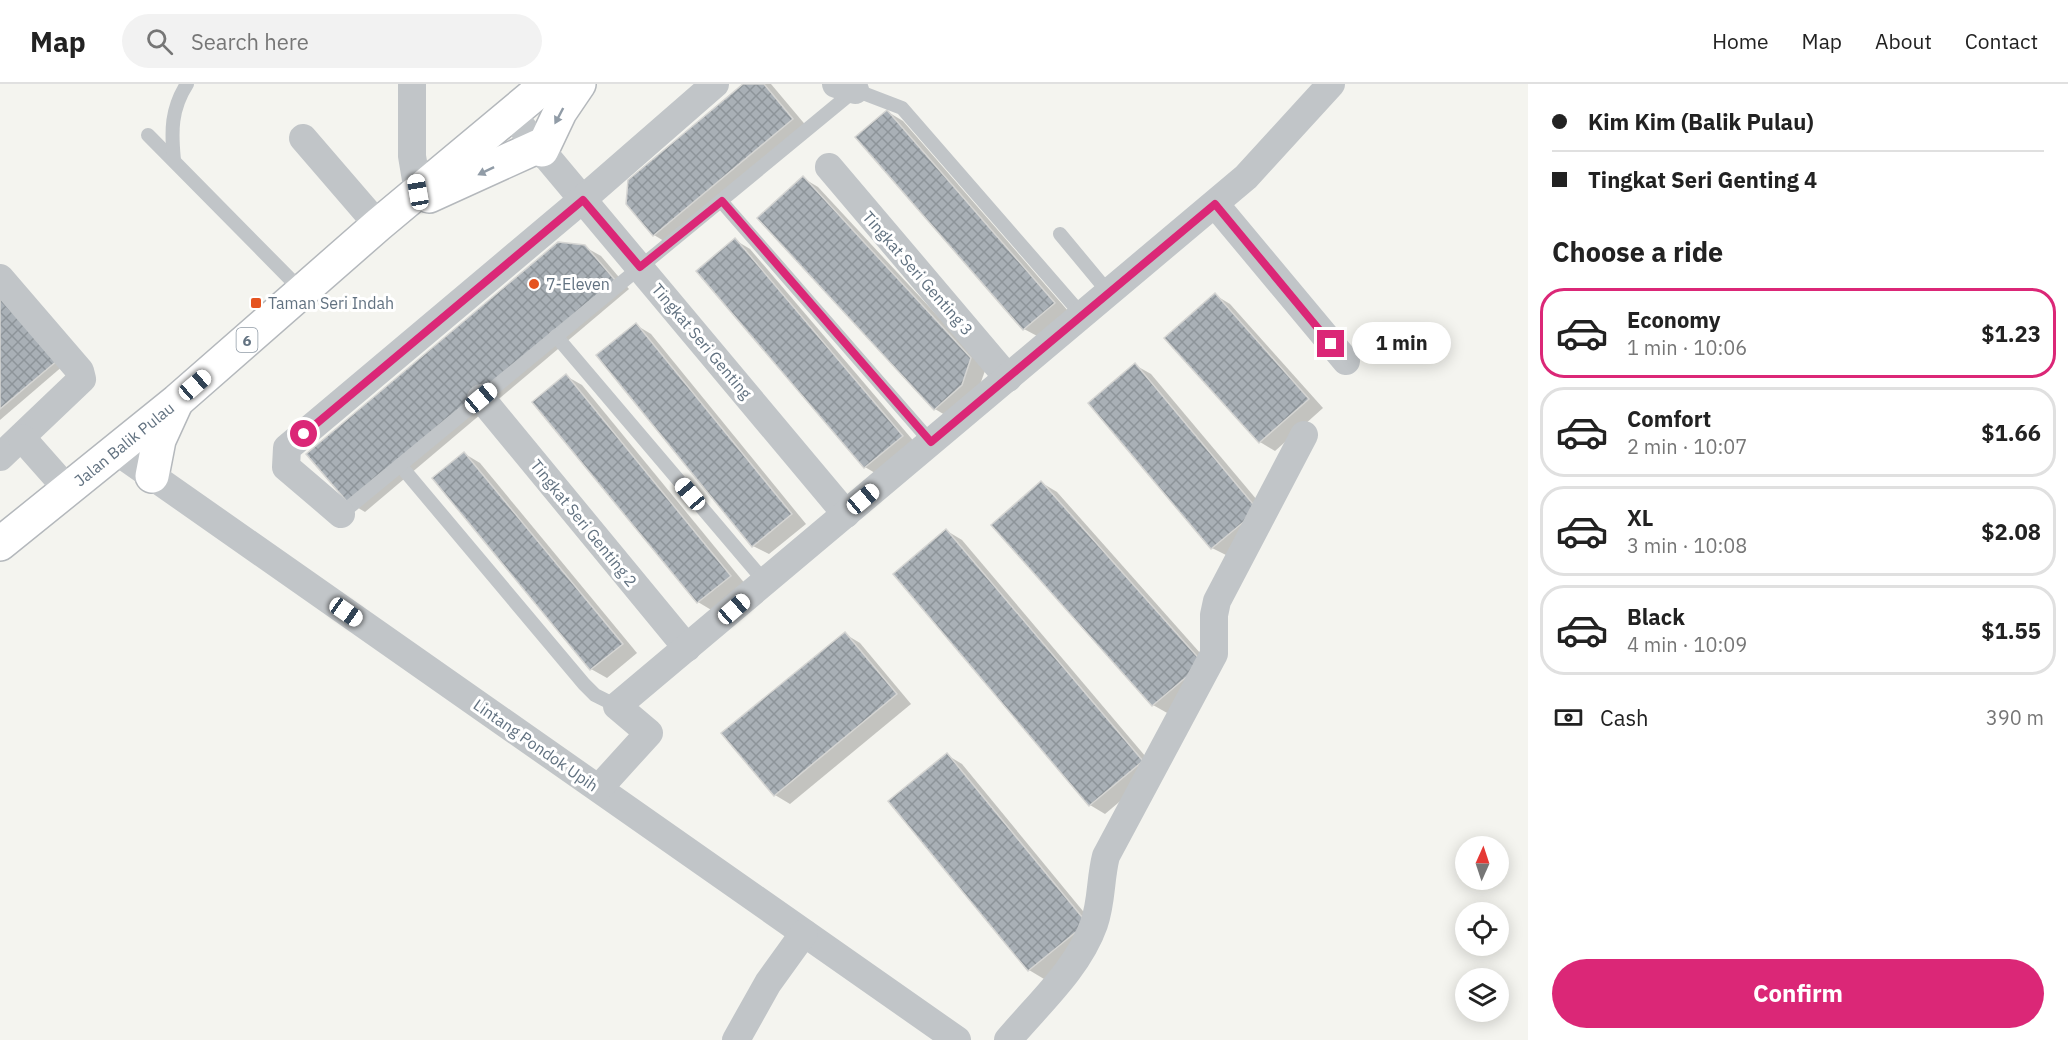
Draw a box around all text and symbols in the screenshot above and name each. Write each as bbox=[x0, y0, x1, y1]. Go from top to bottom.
search box bbox=[122, 14, 542, 68]
text: Map bbox=[30, 23, 86, 60]
icon: search bbox=[143, 25, 176, 58]
text: Search here bbox=[191, 27, 309, 56]
text: Home bbox=[1712, 27, 1769, 55]
text: Map bbox=[1802, 27, 1842, 55]
text: About bbox=[1875, 27, 1932, 55]
text: Contact bbox=[1965, 27, 2038, 55]
one-way arrow bbox=[554, 107, 564, 124]
text: Kim Kim (Balik Pulau) bbox=[1588, 107, 1814, 136]
text: Tingkat Seri Genting 4 bbox=[1588, 165, 1817, 194]
one-way arrow bbox=[478, 166, 495, 175]
car bbox=[406, 173, 430, 211]
street label: Tingkat Seri Genting 3 bbox=[859, 207, 977, 339]
text: Choose a ride bbox=[1552, 234, 1723, 269]
place label: 7-Eleven bbox=[546, 274, 610, 294]
marker: 7-Eleven bbox=[527, 277, 541, 291]
street label: Tingkat Seri Genting bbox=[648, 279, 757, 403]
place label: Taman Seri Indah bbox=[268, 293, 394, 313]
marker: Taman Seri Indah bbox=[249, 296, 263, 310]
text: Economy bbox=[1627, 305, 1721, 334]
icon: car bbox=[1555, 306, 1609, 360]
text: $1.23 bbox=[1981, 319, 2041, 348]
callout: 1 min bbox=[1352, 323, 1451, 365]
road number: 6 bbox=[236, 328, 258, 352]
text: 1 min bbox=[1375, 329, 1428, 356]
route end bbox=[1317, 330, 1344, 357]
text: 1 min · 10:06 bbox=[1627, 334, 1747, 361]
car bbox=[176, 366, 214, 404]
car bbox=[461, 380, 501, 416]
street label: Jalan Balik Pulau bbox=[70, 398, 178, 490]
text: Comfort bbox=[1627, 404, 1711, 433]
icon: car bbox=[1555, 405, 1609, 459]
text: $1.66 bbox=[1981, 418, 2041, 447]
route start bbox=[290, 420, 317, 447]
text: 2 min · 10:07 bbox=[1627, 433, 1747, 460]
street label: Tingkat Seri Genting 2 bbox=[526, 455, 642, 591]
car bbox=[672, 474, 708, 514]
car bbox=[843, 481, 883, 517]
text: XL bbox=[1627, 503, 1653, 532]
icon: car bbox=[1555, 504, 1609, 558]
text: $2.08 bbox=[1981, 517, 2041, 546]
text: 3 min · 10:08 bbox=[1627, 532, 1747, 559]
car bbox=[715, 590, 753, 628]
car bbox=[326, 594, 366, 630]
text: Black bbox=[1627, 602, 1685, 631]
icon: car bbox=[1555, 603, 1609, 657]
text: $1.55 bbox=[1981, 616, 2041, 645]
text: 4 min · 10:09 bbox=[1627, 631, 1747, 658]
street label: Lintang Pondok Upih bbox=[470, 694, 602, 796]
icon: cash bbox=[1552, 701, 1585, 734]
text: Cash bbox=[1600, 703, 1649, 732]
text: 390 m bbox=[1986, 704, 2044, 731]
north arrow bbox=[1455, 836, 1509, 890]
map controls bbox=[1455, 836, 1509, 1022]
button: locate bbox=[1455, 902, 1509, 956]
button: Confirm bbox=[1552, 959, 2044, 1028]
button: layers bbox=[1455, 968, 1509, 1022]

